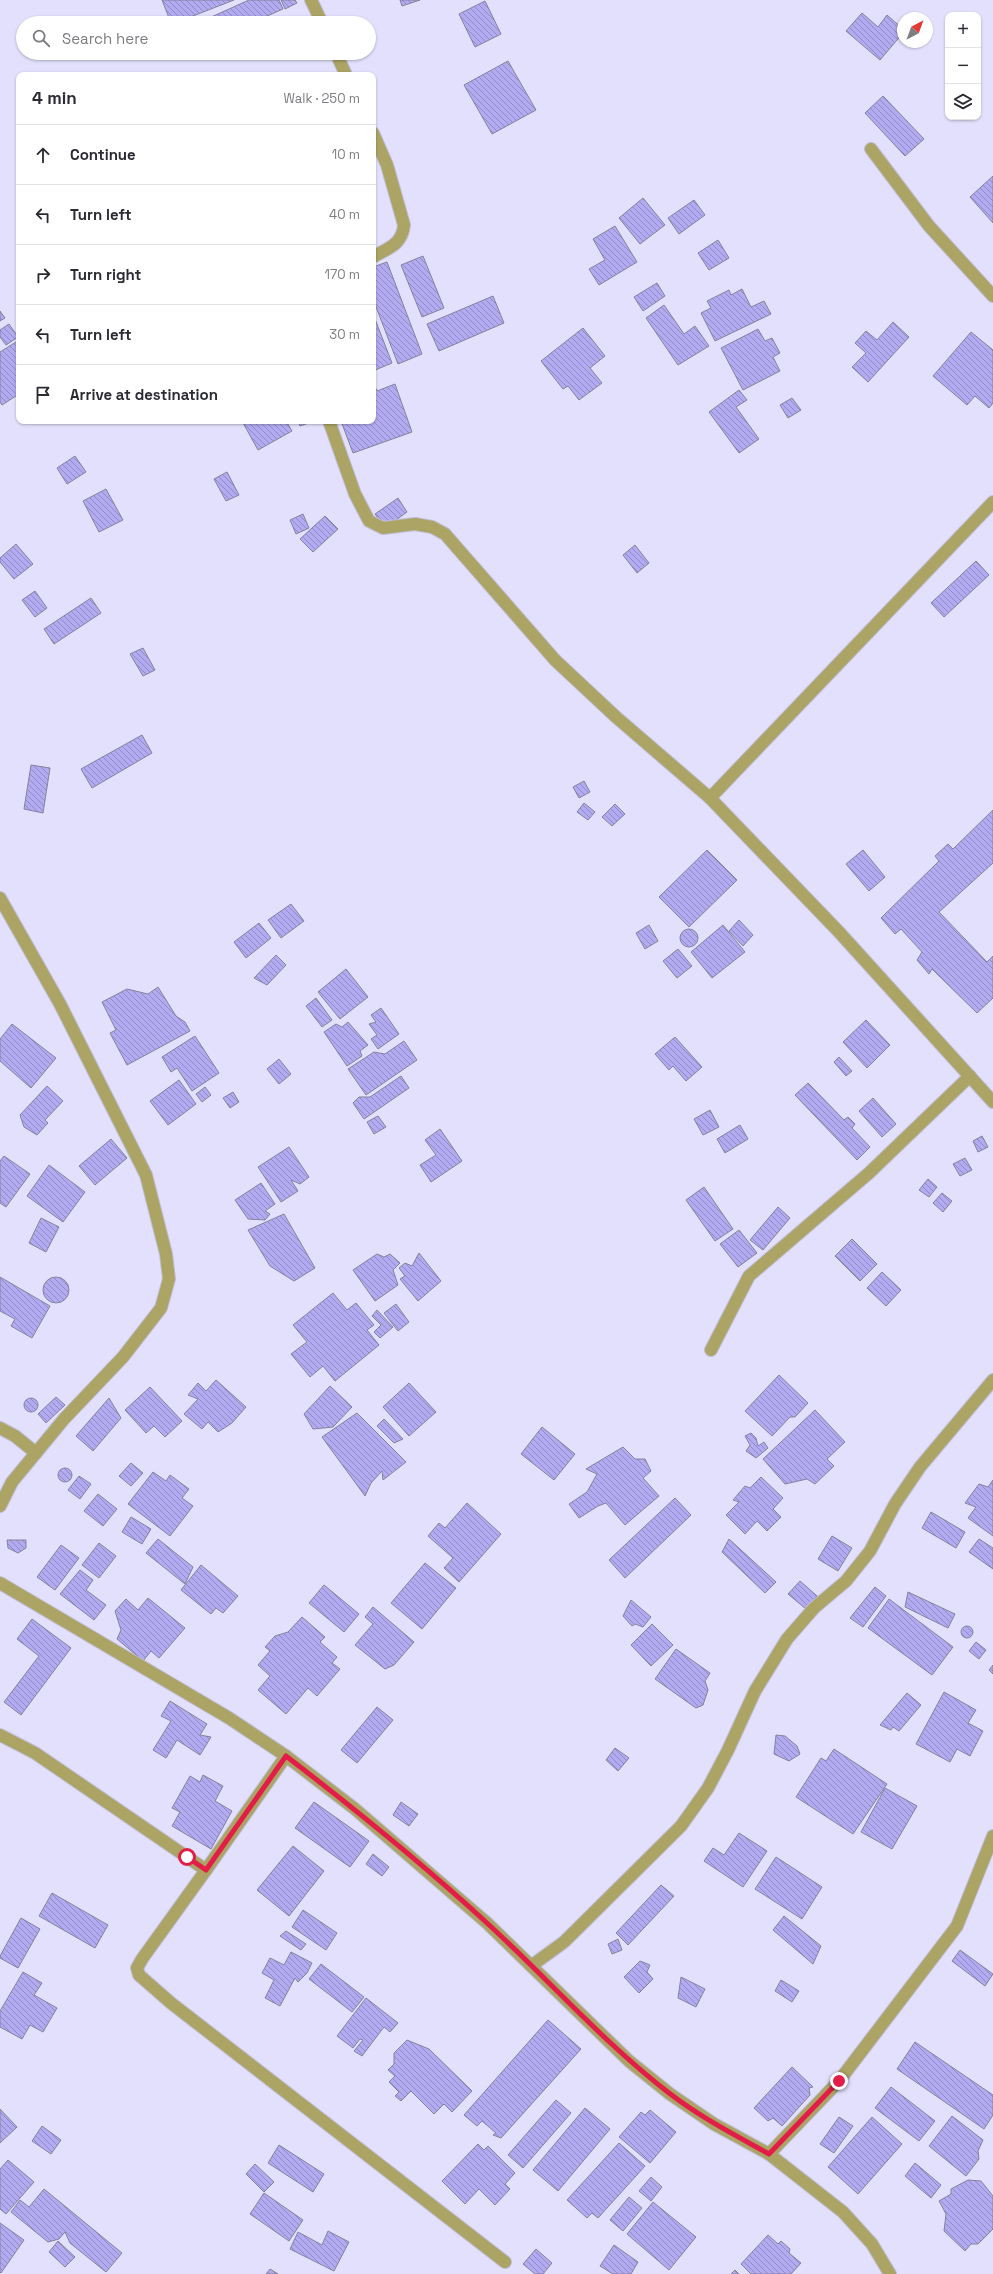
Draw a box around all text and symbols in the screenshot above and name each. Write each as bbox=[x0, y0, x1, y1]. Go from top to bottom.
north arrow bbox=[897, 12, 933, 48]
map controls bbox=[945, 12, 981, 120]
button: + bbox=[945, 12, 981, 48]
search box bbox=[16, 16, 376, 60]
icon: search bbox=[30, 27, 52, 49]
text: Search here bbox=[62, 29, 148, 48]
button: − bbox=[945, 48, 981, 84]
button: layers bbox=[945, 84, 981, 120]
text: 4 min bbox=[32, 87, 77, 109]
text: Walk · 250 m bbox=[284, 90, 360, 107]
icon: ahead bbox=[32, 144, 54, 166]
text: Continue bbox=[70, 145, 136, 164]
text: 10 m bbox=[332, 146, 360, 163]
icon: left bbox=[32, 204, 54, 226]
text: Turn left bbox=[70, 205, 132, 224]
text: 40 m bbox=[329, 206, 360, 223]
icon: right bbox=[32, 264, 54, 286]
text: Turn right bbox=[70, 265, 141, 284]
text: 170 m bbox=[324, 266, 360, 283]
icon: left bbox=[32, 324, 54, 346]
text: Turn left bbox=[70, 325, 132, 344]
text: 30 m bbox=[329, 326, 360, 343]
icon: arrive bbox=[32, 384, 54, 406]
text: Arrive at destination bbox=[70, 385, 218, 404]
route start bbox=[178, 1848, 196, 1866]
route end bbox=[830, 2072, 848, 2090]

